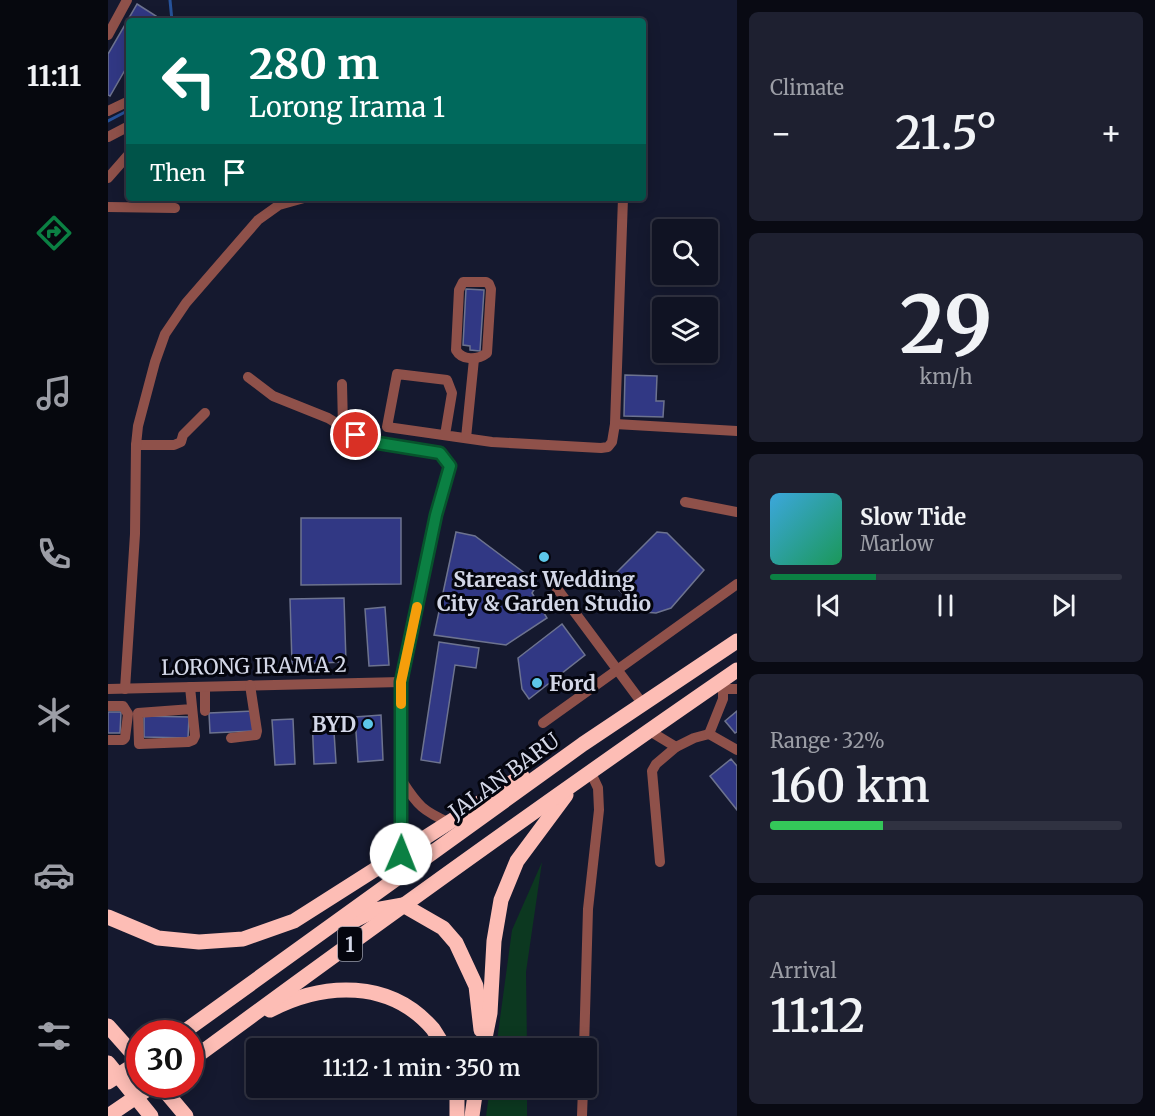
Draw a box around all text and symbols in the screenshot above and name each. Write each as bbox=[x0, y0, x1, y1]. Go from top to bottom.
text: 280 m bbox=[249, 38, 379, 90]
icon: left bbox=[150, 42, 228, 120]
text: 11:11 bbox=[27, 59, 81, 93]
text: Climate bbox=[770, 75, 844, 100]
text: Lorong Irama 1 bbox=[249, 90, 445, 124]
text: 21.5° bbox=[895, 105, 997, 161]
text: − bbox=[770, 113, 792, 154]
text: + bbox=[1100, 113, 1122, 154]
icon: arrive bbox=[218, 156, 251, 189]
text: Then bbox=[150, 159, 206, 187]
icon: directions bbox=[33, 212, 75, 254]
map controls bbox=[652, 219, 718, 363]
button: search bbox=[652, 219, 718, 285]
text: 29 bbox=[900, 276, 992, 374]
button: layers bbox=[652, 297, 718, 363]
text: km/h bbox=[920, 364, 972, 389]
icon: music bbox=[33, 372, 75, 414]
pin bbox=[330, 409, 381, 460]
icon: arrive bbox=[339, 418, 372, 451]
text: Slow Tide bbox=[860, 503, 966, 531]
text: Marlow bbox=[860, 531, 934, 556]
icon: phone bbox=[33, 533, 75, 575]
marker: Stareast Wedding City & Garden Studio bbox=[537, 550, 551, 564]
place label: Stareast Wedding City & Garden Studio bbox=[437, 566, 651, 617]
icon: previous bbox=[812, 589, 845, 622]
icon: pause bbox=[929, 589, 962, 622]
icon: next bbox=[1047, 589, 1080, 622]
street label: LORONG IRAMA 2 bbox=[161, 651, 347, 681]
place label: Ford bbox=[549, 670, 596, 697]
marker: Ford bbox=[530, 676, 544, 690]
icon: climate bbox=[33, 694, 75, 736]
place label: BYD bbox=[312, 711, 356, 738]
marker: BYD bbox=[361, 717, 375, 731]
street label: JALAN BARU bbox=[443, 727, 565, 826]
text: Range · 32% bbox=[770, 728, 885, 753]
text: 160 km bbox=[770, 758, 930, 814]
position arrow bbox=[369, 822, 433, 886]
icon: car bbox=[33, 854, 75, 896]
road number: 1 bbox=[338, 927, 362, 961]
text: Arrival bbox=[770, 958, 837, 983]
text: 11:12 bbox=[770, 988, 865, 1044]
icon: filters bbox=[33, 1015, 75, 1057]
speed limit sign: 30 bbox=[126, 1020, 204, 1098]
text: 11:12 · 1 min · 350 m bbox=[323, 1054, 520, 1082]

